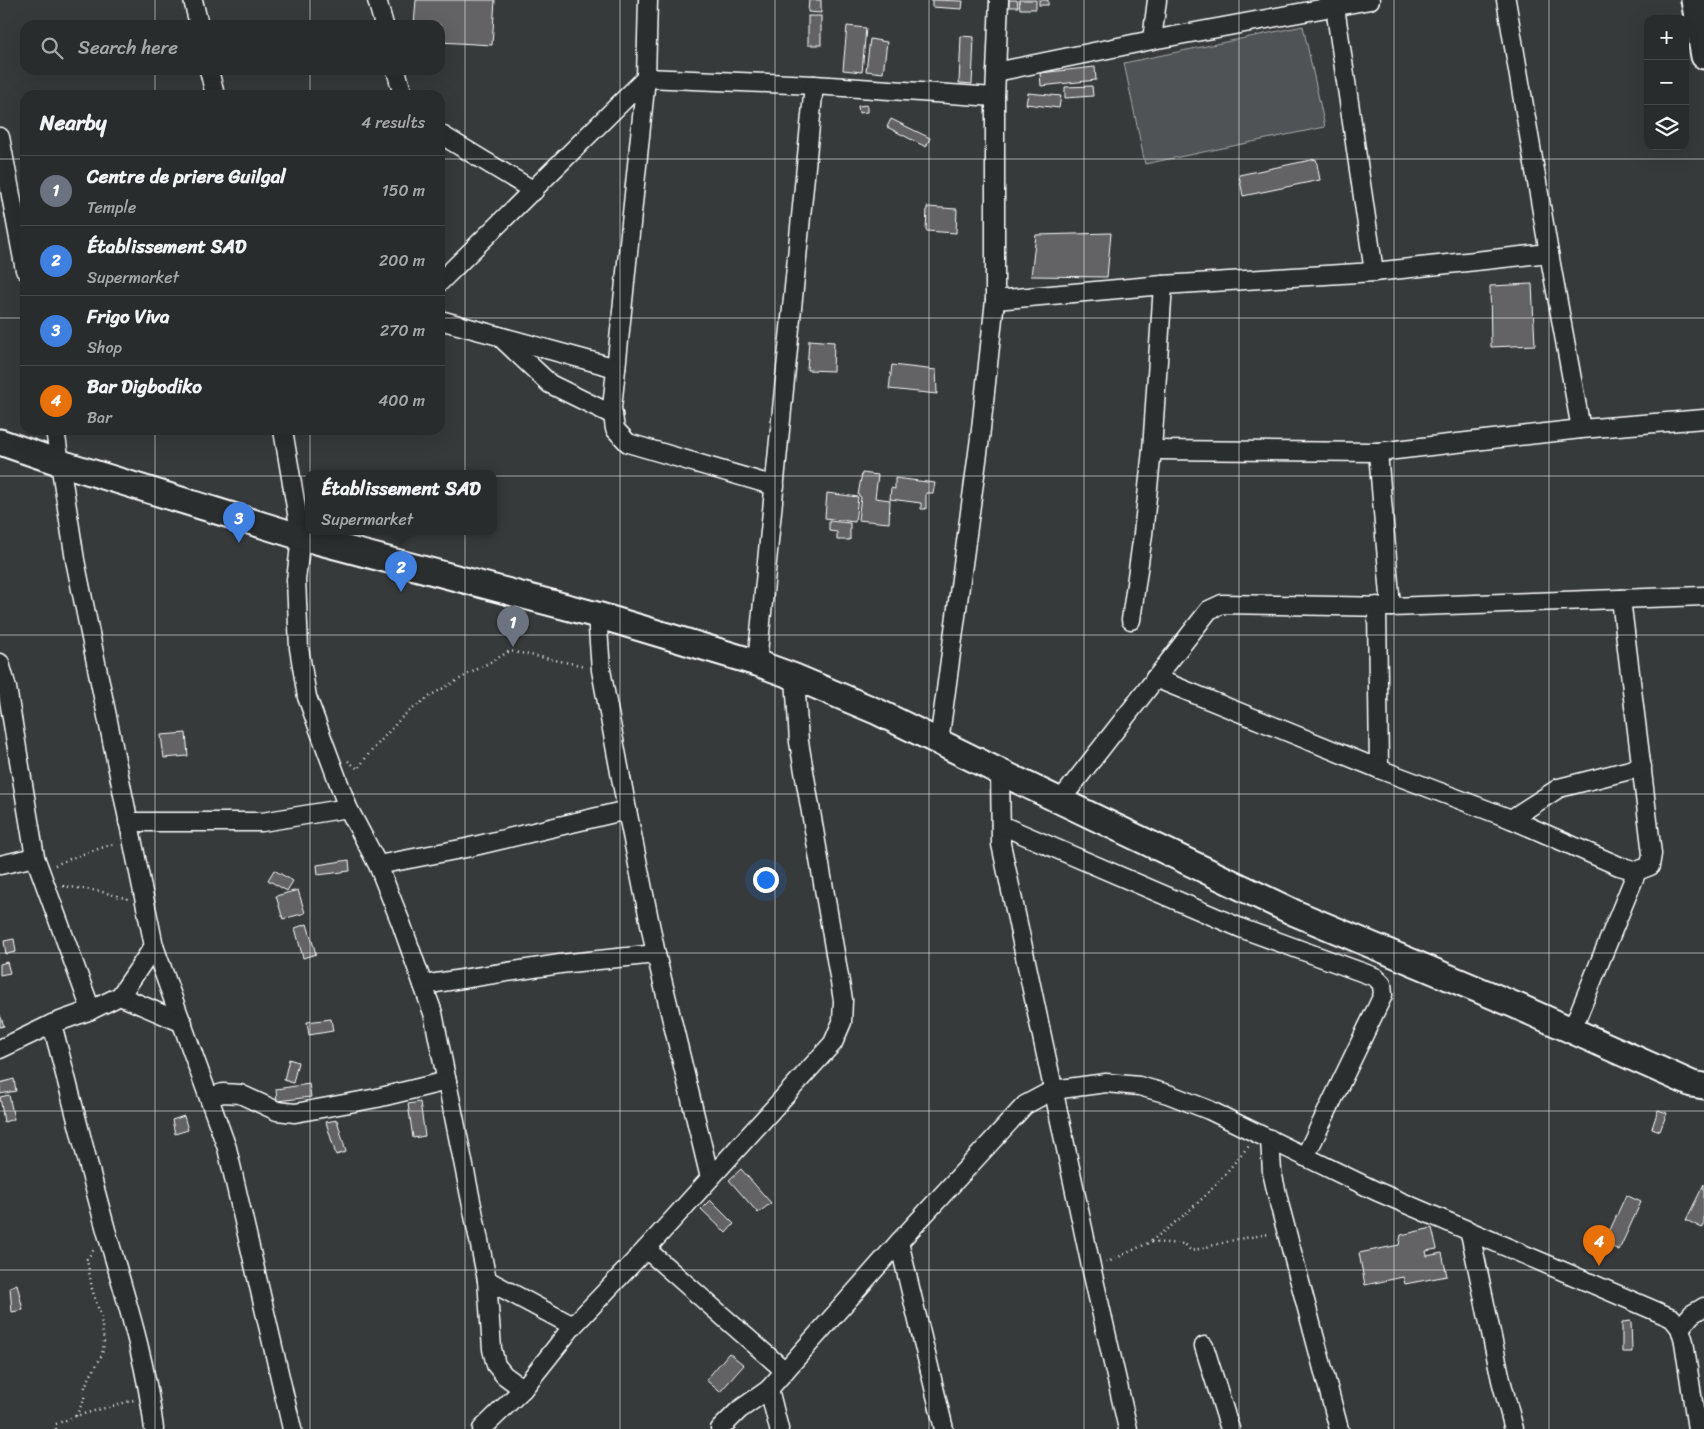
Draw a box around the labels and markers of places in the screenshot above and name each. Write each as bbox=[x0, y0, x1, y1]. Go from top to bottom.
pin: 3 bbox=[223, 502, 255, 543]
pin: 2 bbox=[385, 551, 417, 592]
pin: 1 bbox=[497, 606, 529, 647]
pin: 4 bbox=[1583, 1225, 1615, 1266]

